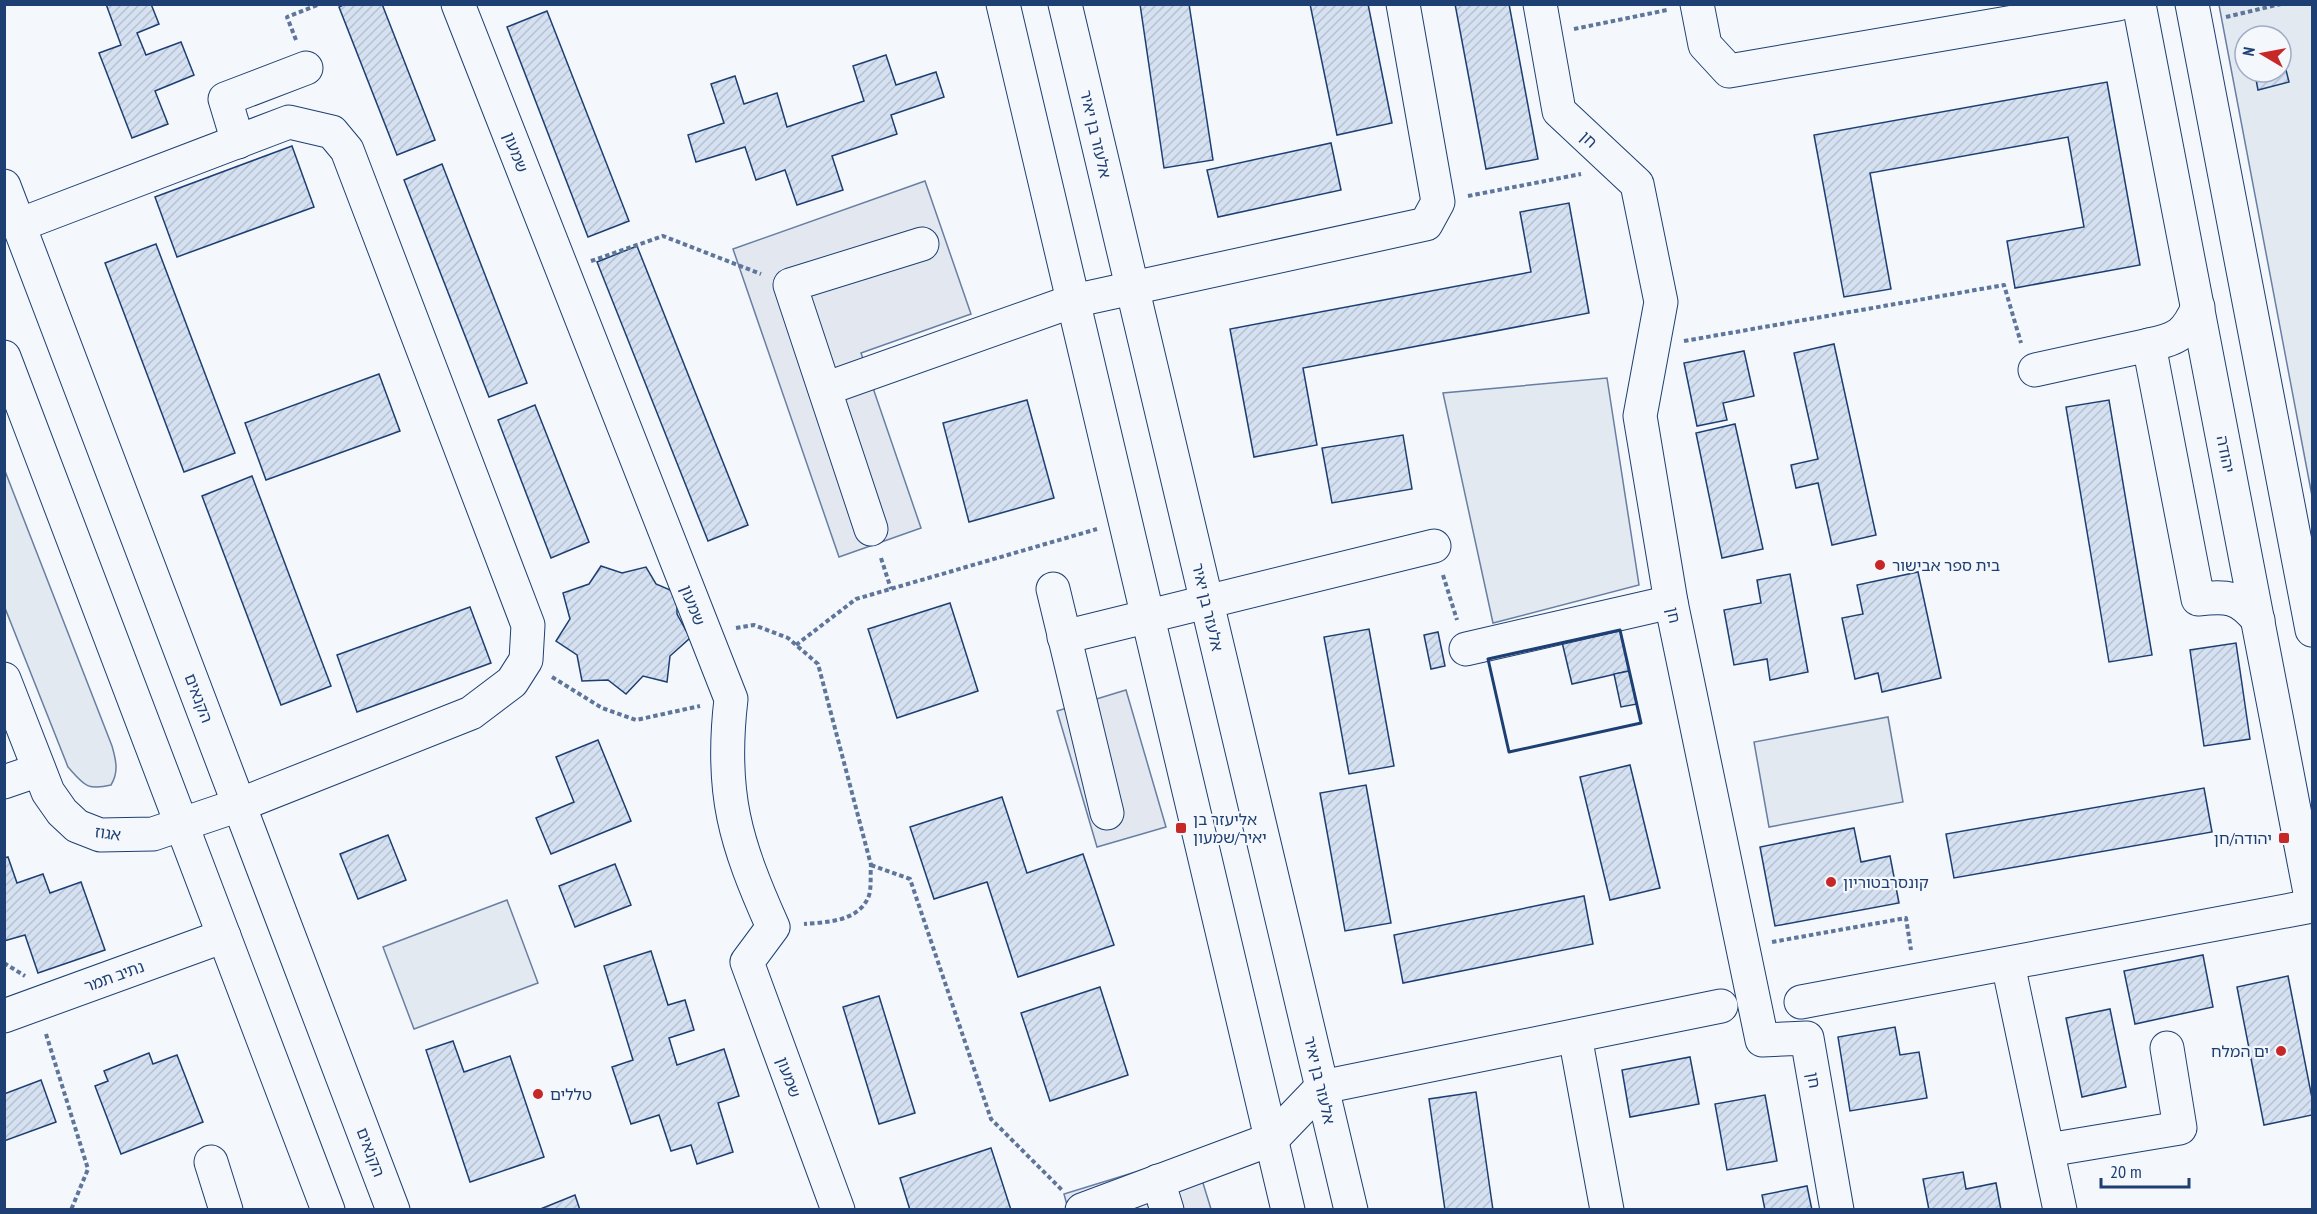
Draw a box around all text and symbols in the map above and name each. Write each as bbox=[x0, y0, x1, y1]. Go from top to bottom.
north arrow bbox=[2233, 24, 2293, 84]
text: N bbox=[2238, 45, 2259, 57]
street label: אלעזר בן יאיר bbox=[1076, 88, 1116, 180]
street label: חן bbox=[1576, 126, 1602, 152]
street label: שמעון bbox=[499, 129, 533, 175]
street label: יהודה bbox=[2213, 434, 2239, 474]
place label: בית ספר אבישור bbox=[1892, 555, 2000, 575]
marker: בית ספר אבישור bbox=[1873, 558, 1887, 572]
street label: אלעזר בן יאיר bbox=[1188, 561, 1228, 653]
street label: שמעון bbox=[676, 582, 710, 628]
street label: חן bbox=[1663, 605, 1685, 625]
street label: הקנאים bbox=[181, 671, 217, 725]
place label: אליעזר בן יאיר/שמעון bbox=[1193, 809, 1267, 847]
street label: אגוז bbox=[94, 821, 122, 845]
marker: אליעזר בן יאיר/שמעון bbox=[1174, 821, 1188, 835]
place label: יהודה/חן bbox=[2214, 828, 2272, 848]
marker: יהודה/חן bbox=[2277, 831, 2291, 845]
place label: קונסרבטוריון bbox=[1843, 872, 1929, 892]
marker: קונסרבטוריון bbox=[1824, 875, 1838, 889]
street label: נתיב תמר bbox=[81, 956, 147, 996]
street label: אלעזר בן יאיר bbox=[1300, 1034, 1340, 1126]
place label: ים המלח bbox=[2211, 1041, 2269, 1061]
marker: ים המלח bbox=[2274, 1044, 2288, 1058]
street label: שמעון bbox=[772, 1054, 806, 1100]
street label: חן bbox=[1803, 1070, 1825, 1090]
place label: טללים bbox=[550, 1084, 592, 1104]
marker: טללים bbox=[531, 1087, 545, 1101]
street label: הקנאים bbox=[353, 1125, 389, 1179]
scale bar bbox=[2101, 1151, 2190, 1189]
text: 20 m bbox=[2110, 1160, 2142, 1183]

